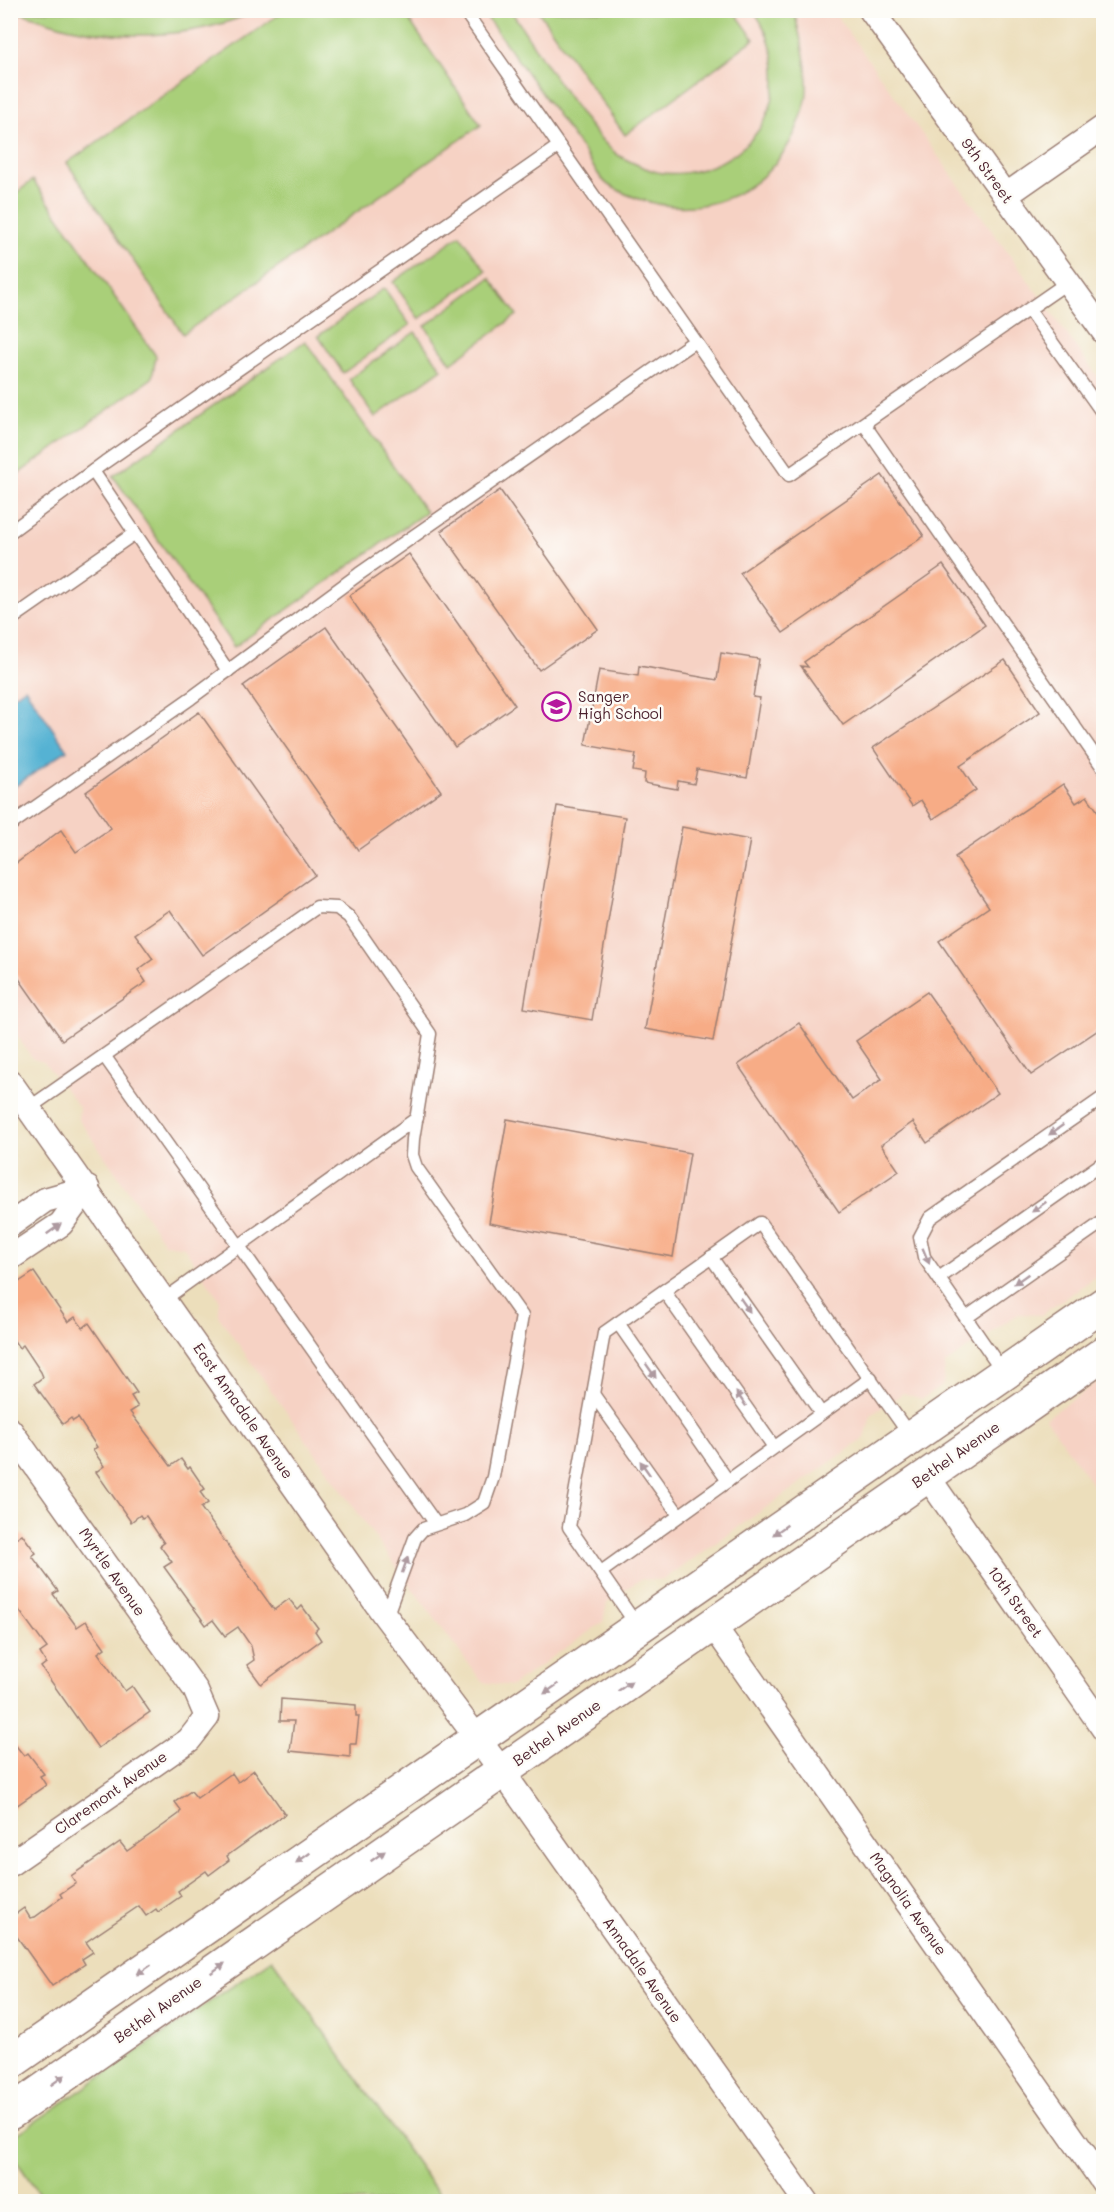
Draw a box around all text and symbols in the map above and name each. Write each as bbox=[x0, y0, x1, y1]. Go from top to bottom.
street label: 9th Street bbox=[957, 134, 1018, 207]
place label: Sanger High School bbox=[578, 686, 663, 723]
school or university icon: Sanger High School bbox=[541, 690, 573, 722]
one-way arrow bbox=[1048, 1124, 1064, 1136]
one-way arrow bbox=[1031, 1201, 1046, 1213]
one-way arrow bbox=[45, 1223, 61, 1235]
one-way arrow bbox=[921, 1247, 931, 1265]
one-way arrow bbox=[1014, 1273, 1030, 1285]
one-way arrow bbox=[739, 1297, 750, 1313]
street label: East Annadale Avenue bbox=[189, 1339, 298, 1482]
one-way arrow bbox=[645, 1363, 657, 1379]
one-way arrow bbox=[735, 1392, 747, 1407]
street label: Bethel Avenue bbox=[907, 1416, 1004, 1492]
one-way arrow bbox=[639, 1460, 651, 1476]
street label: Myrtle Avenue bbox=[75, 1523, 151, 1620]
one-way arrow bbox=[772, 1524, 788, 1535]
one-way arrow bbox=[400, 1556, 410, 1574]
street label: 10th Street bbox=[984, 1561, 1048, 1641]
one-way arrow bbox=[617, 1680, 633, 1692]
one-way arrow bbox=[544, 1683, 560, 1695]
street label: Bethel Avenue bbox=[508, 1694, 605, 1770]
street label: Claremont Avenue bbox=[50, 1746, 171, 1839]
street label: Magnolia Avenue bbox=[866, 1848, 952, 1959]
one-way arrow bbox=[370, 1850, 386, 1862]
one-way arrow bbox=[296, 1852, 312, 1864]
street label: Annadale Avenue bbox=[599, 1913, 687, 2026]
one-way arrow bbox=[210, 1962, 226, 1974]
one-way arrow bbox=[136, 1964, 152, 1976]
street label: Bethel Avenue bbox=[109, 1971, 206, 2047]
one-way arrow bbox=[50, 2074, 66, 2086]

